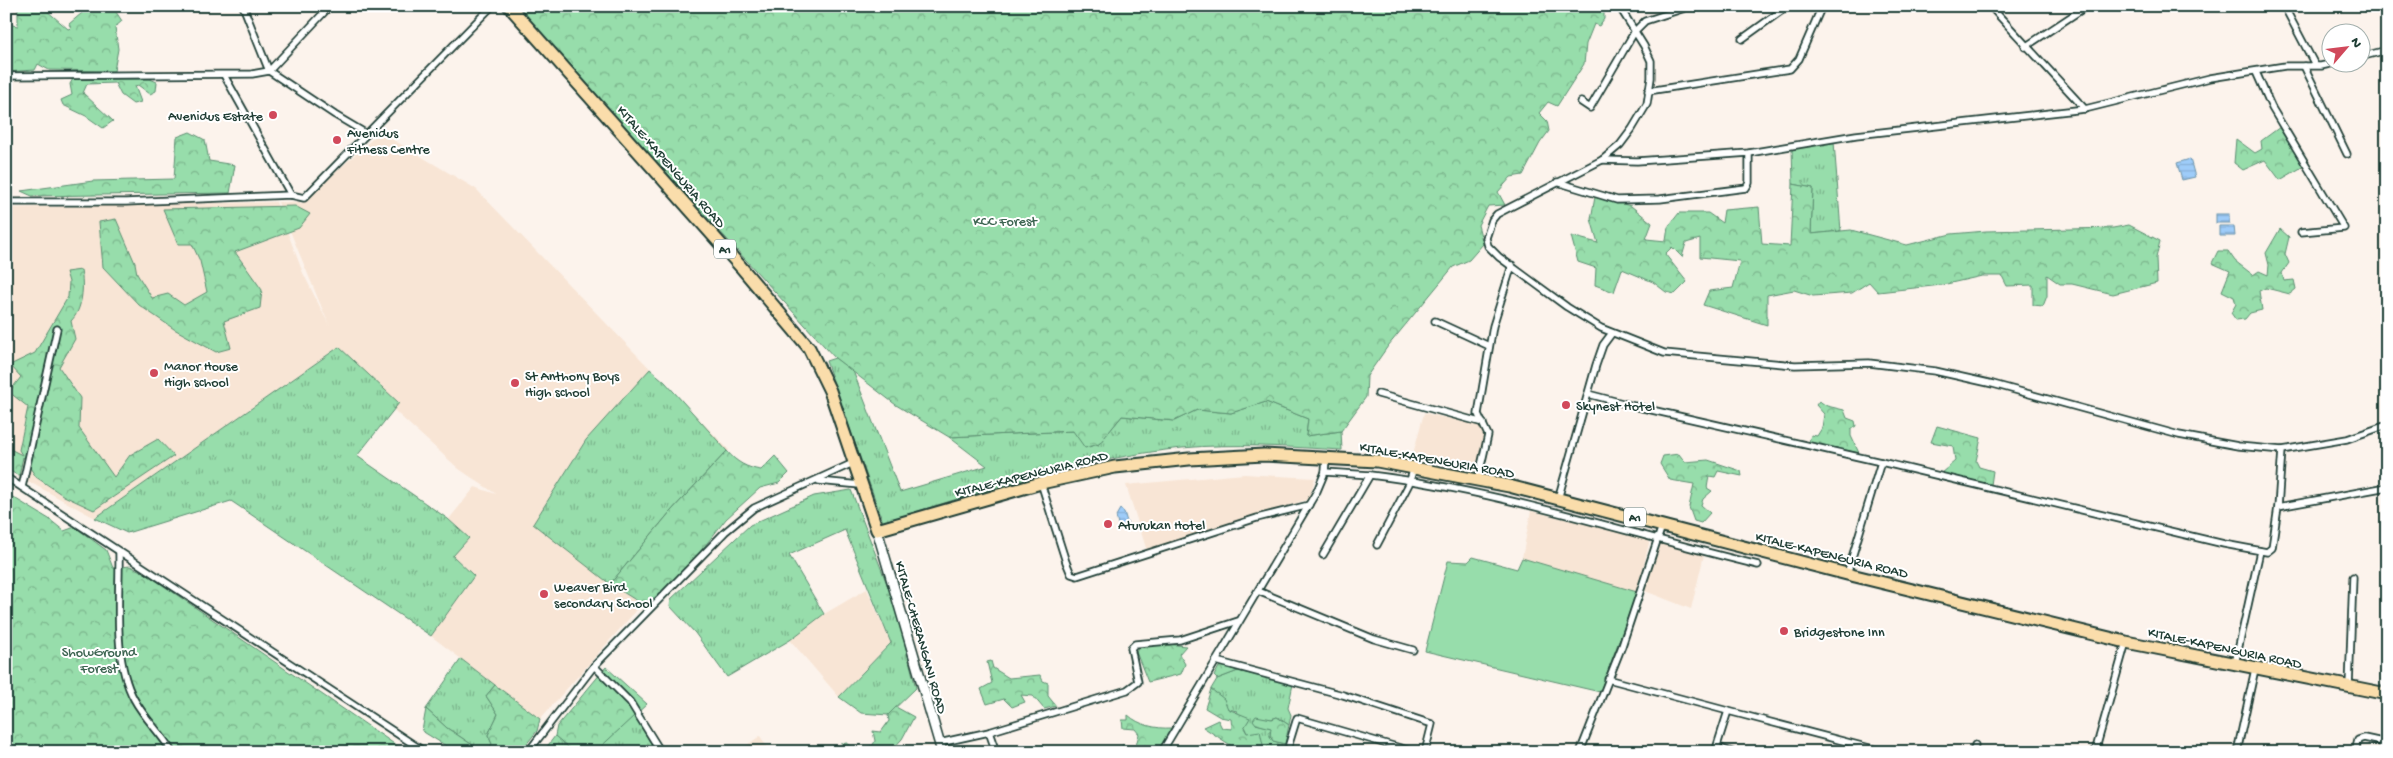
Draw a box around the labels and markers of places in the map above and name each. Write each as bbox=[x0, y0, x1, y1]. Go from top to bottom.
place label: Avenidus Estate bbox=[168, 109, 264, 126]
marker: Avenidus Estate bbox=[267, 109, 279, 121]
place label: Avenidus Fitness Centre bbox=[346, 126, 431, 159]
marker: Avenidus Fitness Centre bbox=[331, 134, 343, 146]
place label: Manor House High school bbox=[164, 359, 239, 392]
marker: Manor House High school bbox=[148, 367, 160, 379]
place label: St Anthony Boys High school bbox=[525, 369, 620, 402]
marker: St Anthony Boys High school bbox=[509, 377, 521, 389]
marker: Skynest Hotel bbox=[1560, 399, 1572, 411]
place label: Skynest Hotel bbox=[1576, 399, 1655, 416]
marker: Aturukan Hotel bbox=[1102, 518, 1114, 530]
place label: Aturukan Hotel bbox=[1118, 518, 1205, 535]
place label: Weaver Bird secondary School bbox=[554, 580, 653, 613]
marker: Weaver Bird secondary School bbox=[538, 588, 550, 600]
marker: Bridgestone Inn bbox=[1778, 625, 1790, 637]
place label: Bridgestone Inn bbox=[1793, 625, 1885, 642]

